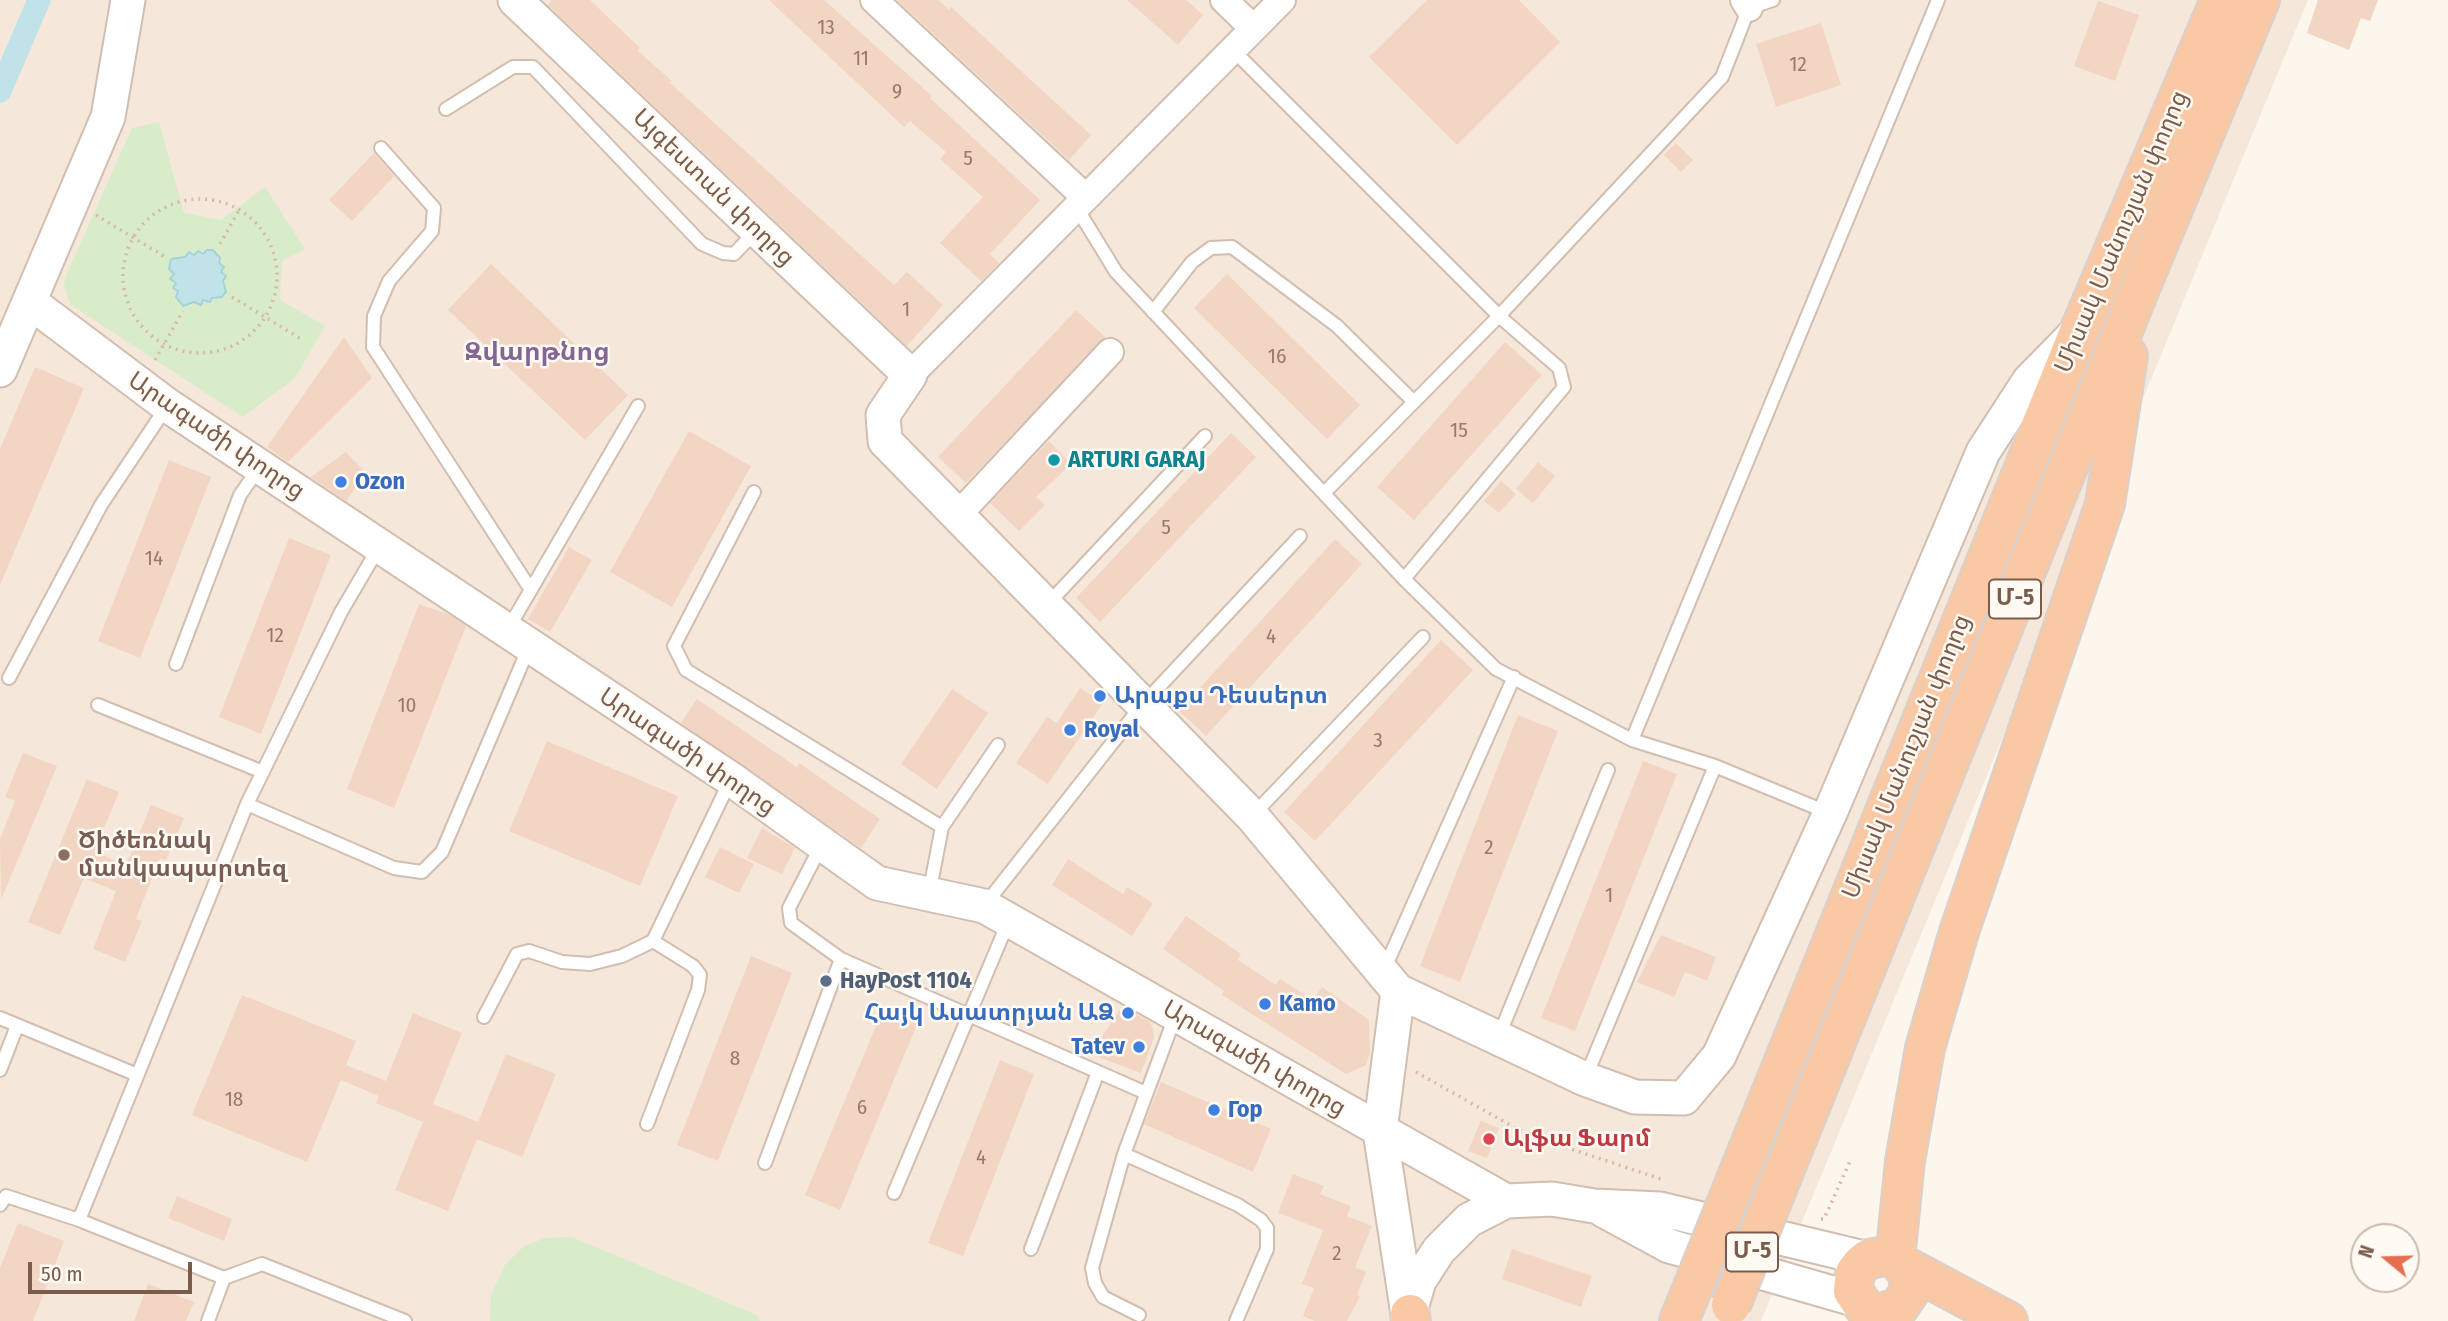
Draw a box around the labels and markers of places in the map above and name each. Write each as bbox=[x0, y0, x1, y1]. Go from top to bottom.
place label: ARTURI GARAJ bbox=[1068, 446, 1205, 474]
marker: ARTURI GARAJ bbox=[1046, 452, 1062, 468]
place label: Ozon bbox=[355, 468, 405, 496]
marker: Ozon bbox=[333, 474, 349, 490]
place label: Արաքս Դեսսերտ bbox=[1114, 682, 1328, 710]
marker: Արաքս Դեսսերտ bbox=[1092, 688, 1108, 704]
place label: Royal bbox=[1084, 716, 1139, 744]
marker: Royal bbox=[1062, 722, 1078, 738]
place label: Ծիծեռնակ մանկապարտեզ bbox=[78, 827, 287, 883]
marker: Ծիծեռնակ մանկապարտեզ bbox=[56, 847, 72, 863]
place label: HayPost 1104 bbox=[840, 967, 972, 995]
marker: HayPost 1104 bbox=[818, 973, 834, 989]
place label: Kamo bbox=[1279, 990, 1336, 1018]
marker: Kamo bbox=[1257, 996, 1273, 1012]
place label: Հայկ Ասատրյան ԱՁ bbox=[864, 999, 1114, 1027]
marker: Հայկ Ասատրյան ԱՁ bbox=[1120, 1005, 1136, 1021]
place label: Tatev bbox=[1071, 1033, 1125, 1061]
marker: Tatev bbox=[1131, 1039, 1147, 1055]
place label: Гор bbox=[1228, 1096, 1263, 1124]
marker: Гор bbox=[1206, 1102, 1222, 1118]
place label: Ալֆա Ֆարմ bbox=[1503, 1125, 1650, 1153]
marker: Ալֆա Ֆարմ bbox=[1481, 1131, 1497, 1147]

